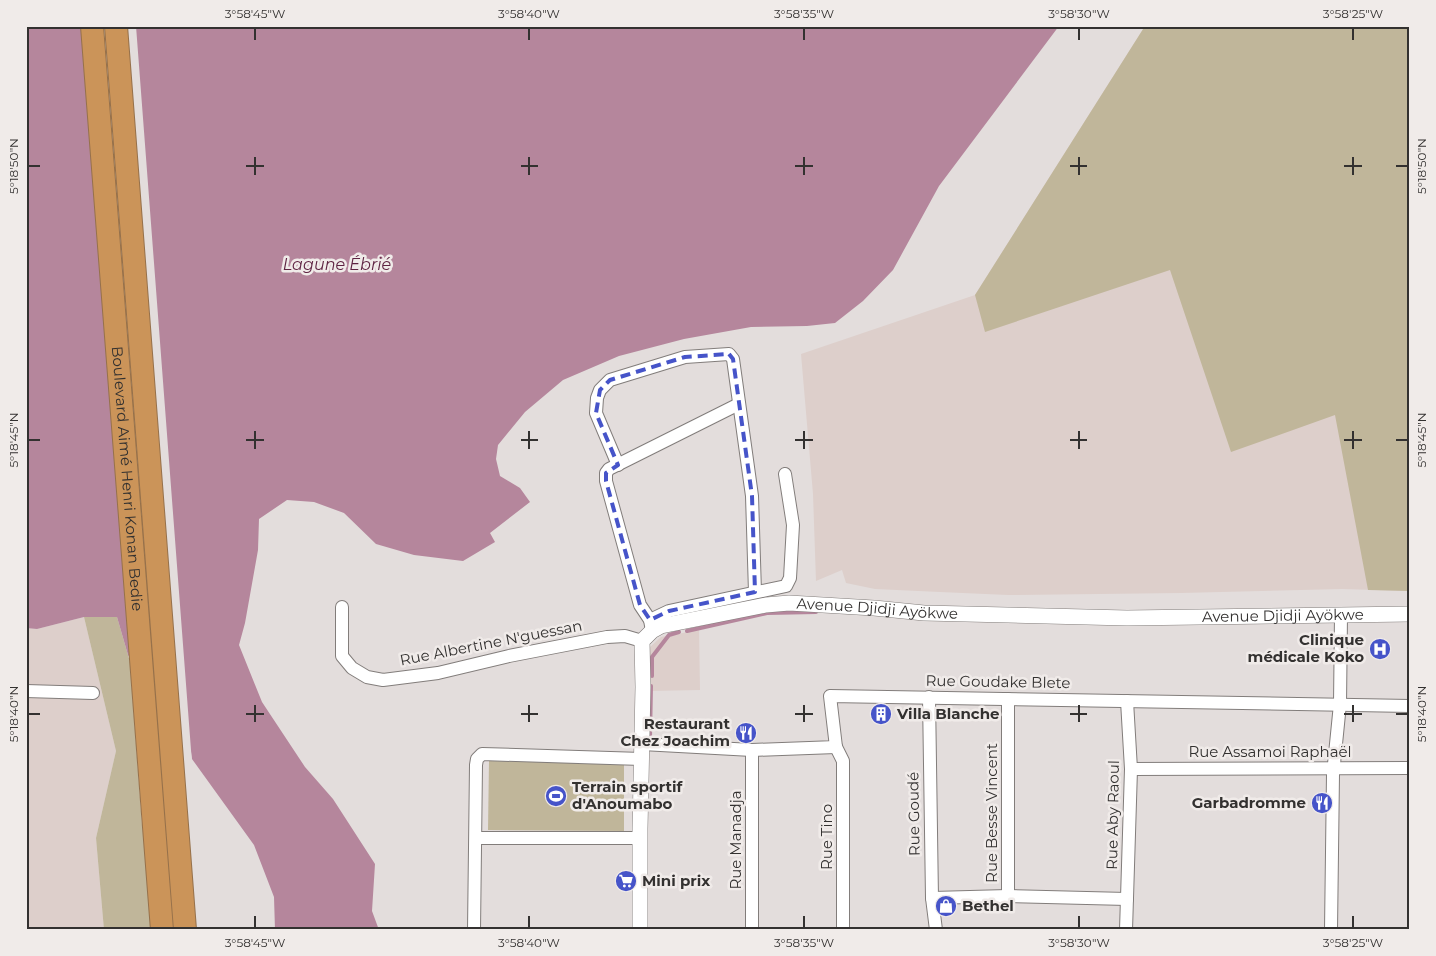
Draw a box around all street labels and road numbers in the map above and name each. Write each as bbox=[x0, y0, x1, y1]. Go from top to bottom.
street label: Boulevard Aimé Henri Konan Bedie bbox=[108, 345, 147, 612]
street label: Avenue Djidji Ayökwe bbox=[796, 593, 958, 623]
street label: Avenue Djidji Ayökwe bbox=[1202, 605, 1364, 626]
street label: Rue Albertine N'guessan bbox=[398, 615, 584, 670]
street label: Rue Goudake Blete bbox=[925, 671, 1071, 692]
street label: Rue Assamoi Raphaël bbox=[1188, 742, 1352, 761]
street label: Rue Besse Vincent bbox=[982, 743, 1001, 883]
street label: Rue Aby Raoul bbox=[1102, 760, 1123, 870]
street label: Rue Goudé bbox=[903, 772, 924, 856]
street label: Rue Manadja bbox=[726, 790, 745, 890]
street label: Rue Tino bbox=[817, 804, 836, 870]

